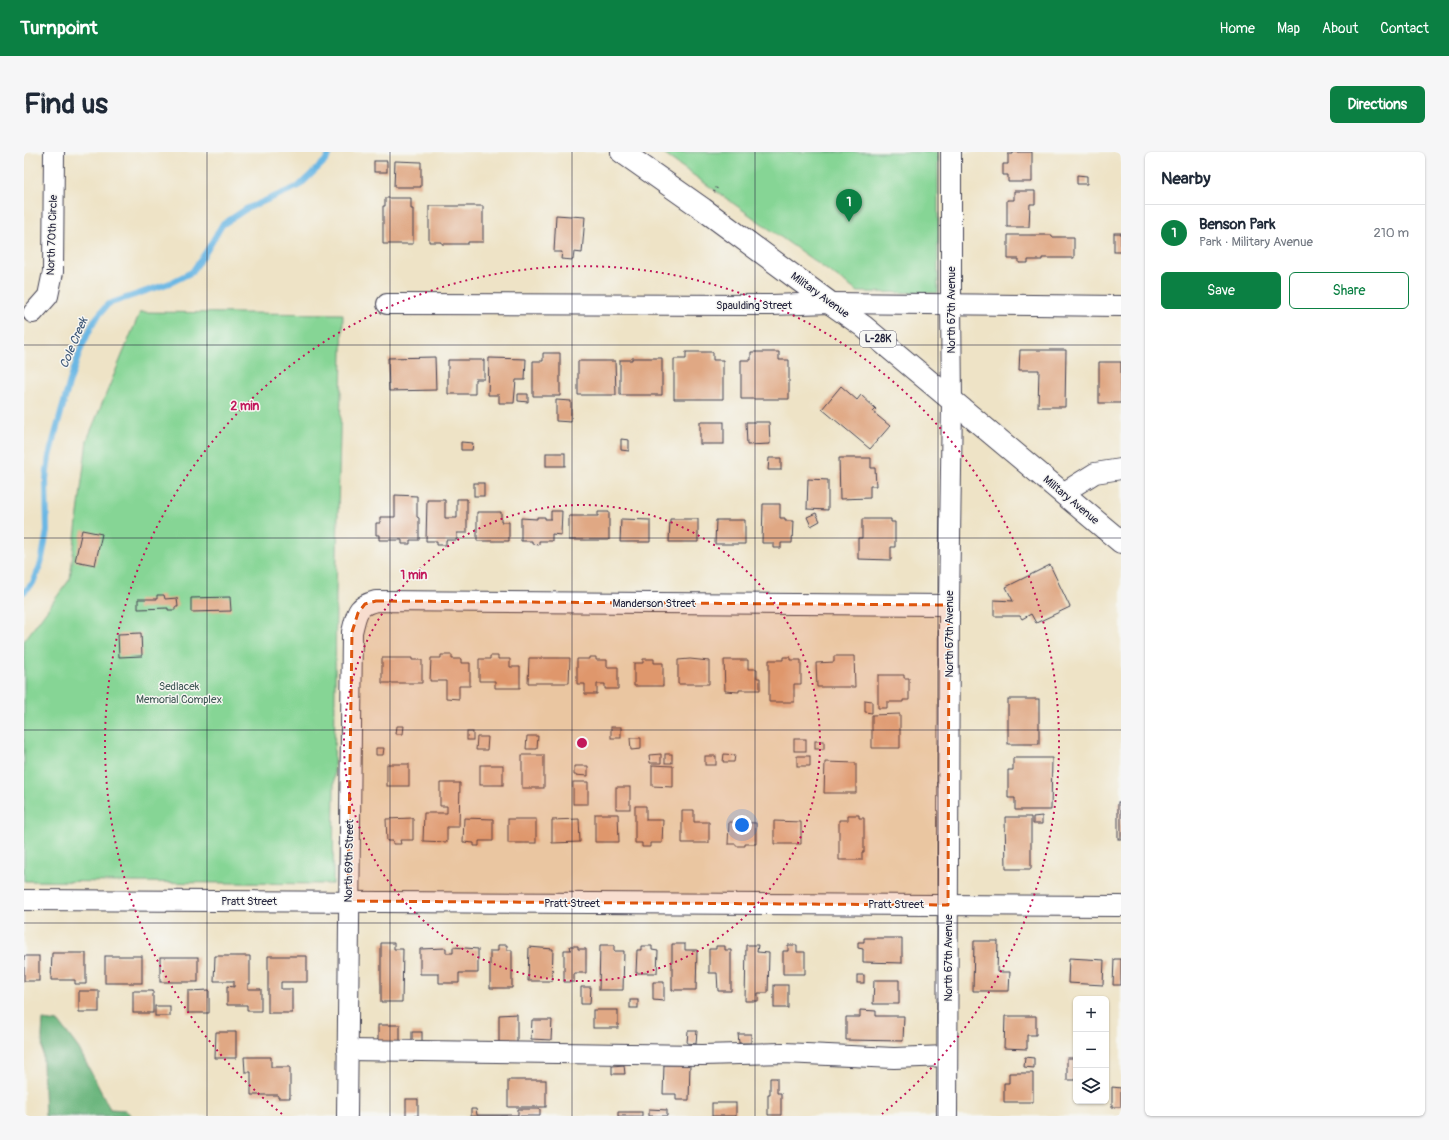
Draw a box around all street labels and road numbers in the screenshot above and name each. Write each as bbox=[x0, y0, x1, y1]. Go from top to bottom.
street label: North 70th Circle bbox=[44, 194, 60, 276]
street label: North 67th Avenue bbox=[945, 266, 958, 354]
street label: Military Avenue bbox=[788, 270, 852, 321]
street label: Spaulding Street bbox=[716, 299, 792, 312]
road number: L-28K bbox=[860, 331, 896, 347]
street label: Military Avenue bbox=[1040, 473, 1102, 527]
street label: North 67th Avenue bbox=[943, 590, 956, 678]
street label: Manderson Street bbox=[613, 597, 696, 610]
street label: North 69th Street bbox=[342, 819, 356, 903]
street label: Pratt Street bbox=[221, 895, 277, 908]
street label: Pratt Street bbox=[544, 897, 600, 910]
street label: Pratt Street bbox=[868, 898, 924, 911]
street label: North 67th Avenue bbox=[942, 914, 955, 1002]

